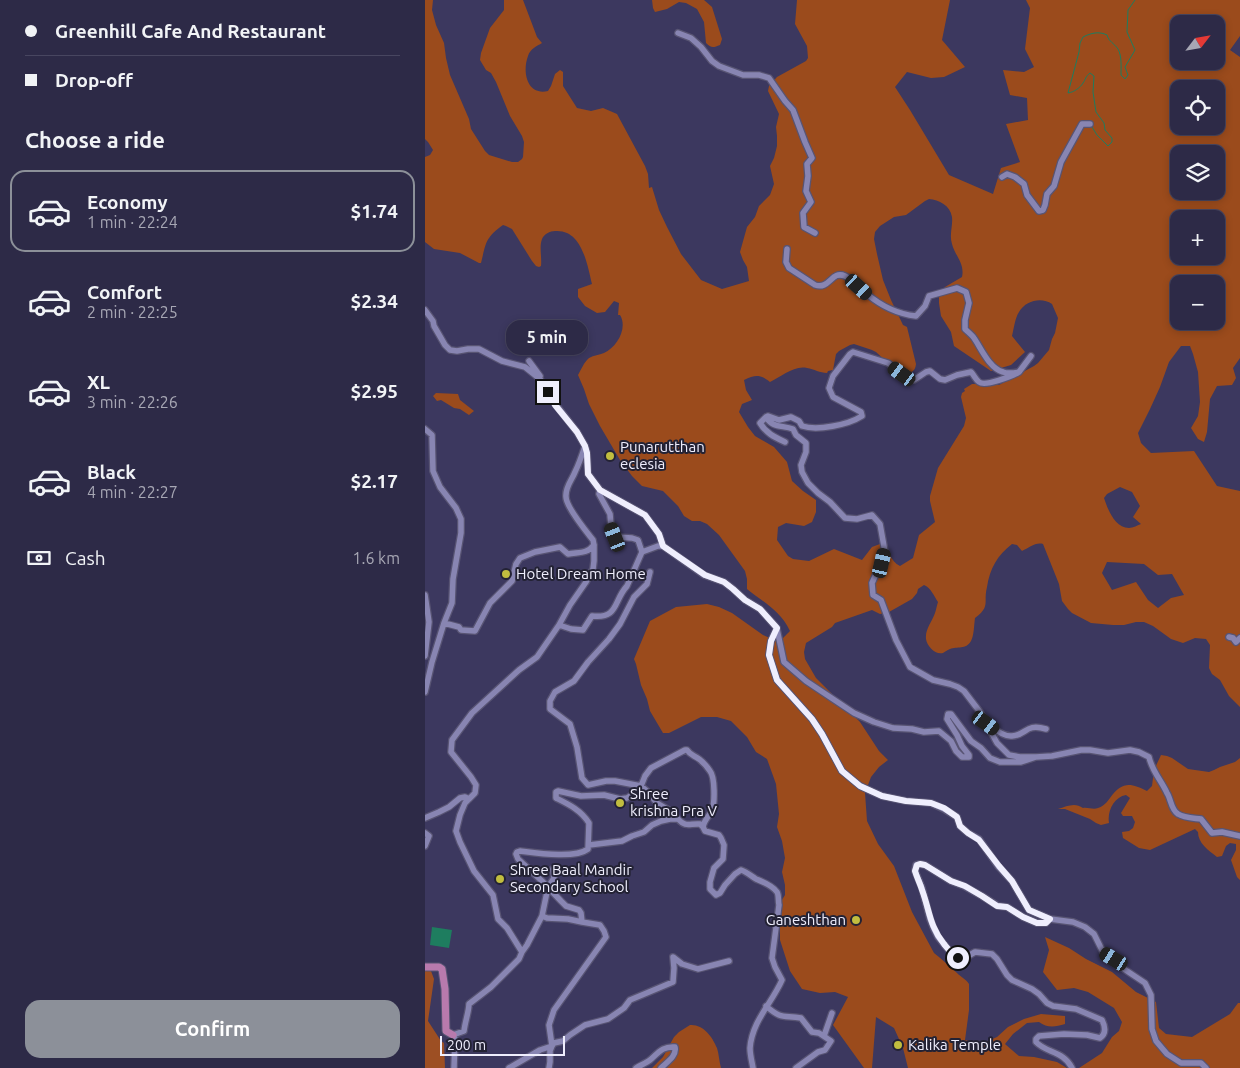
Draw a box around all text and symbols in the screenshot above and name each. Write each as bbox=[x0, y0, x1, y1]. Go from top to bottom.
north arrow bbox=[1170, 15, 1225, 70]
map controls bbox=[1170, 15, 1225, 330]
text: Greenhill Cafe And Restaurant bbox=[55, 20, 326, 42]
text: Drop-off bbox=[55, 69, 133, 91]
button: locate bbox=[1170, 80, 1225, 135]
text: Choose a ride bbox=[25, 127, 165, 152]
button: layers bbox=[1170, 145, 1225, 200]
icon: car bbox=[27, 189, 72, 234]
text: Economy bbox=[87, 191, 168, 213]
text: $1.74 bbox=[350, 200, 398, 222]
button: + bbox=[1170, 210, 1225, 265]
text: 1 min · 22:24 bbox=[87, 213, 178, 231]
car bbox=[842, 271, 875, 303]
button: − bbox=[1170, 275, 1225, 330]
icon: car bbox=[27, 279, 72, 324]
text: Comfort bbox=[87, 281, 162, 303]
text: $2.34 bbox=[350, 290, 398, 312]
text: 2 min · 22:25 bbox=[87, 303, 178, 321]
callout: 5 min bbox=[507, 320, 589, 354]
text: 5 min bbox=[527, 328, 567, 346]
car bbox=[885, 359, 918, 389]
icon: car bbox=[27, 369, 72, 414]
text: XL bbox=[87, 371, 110, 393]
text: $2.95 bbox=[350, 380, 398, 402]
route end bbox=[537, 381, 559, 403]
text: 3 min · 22:26 bbox=[87, 393, 178, 411]
place label: Punarutthan eclesia bbox=[620, 438, 705, 472]
marker: Punarutthan eclesia bbox=[604, 450, 616, 462]
icon: car bbox=[27, 459, 72, 504]
text: Black bbox=[87, 461, 136, 483]
text: $2.17 bbox=[350, 470, 398, 492]
text: 4 min · 22:27 bbox=[87, 483, 178, 501]
car bbox=[602, 520, 627, 554]
icon: cash bbox=[25, 544, 53, 572]
text: Cash bbox=[65, 547, 106, 569]
car bbox=[871, 547, 892, 579]
text: 1.6 km bbox=[352, 549, 400, 567]
place label: Hotel Dream Home bbox=[516, 565, 646, 582]
marker: Hotel Dream Home bbox=[500, 568, 512, 580]
car bbox=[969, 708, 1002, 738]
place label: Shree krishna Pra V bbox=[630, 785, 717, 819]
marker: Shree krishna Pra V bbox=[614, 797, 626, 809]
place label: Shree Baal Mandir Secondary School bbox=[510, 861, 632, 895]
marker: Shree Baal Mandir Secondary School bbox=[494, 873, 506, 885]
place label: Ganeshthan bbox=[766, 911, 846, 928]
marker: Ganeshthan bbox=[850, 914, 862, 926]
car bbox=[1097, 945, 1130, 973]
route start bbox=[947, 947, 969, 969]
button: Confirm bbox=[25, 1000, 400, 1058]
scale bar bbox=[440, 1033, 565, 1056]
place label: Kalika Temple bbox=[908, 1036, 1001, 1053]
text: 200 m bbox=[447, 1037, 486, 1053]
marker: Kalika Temple bbox=[892, 1039, 904, 1051]

